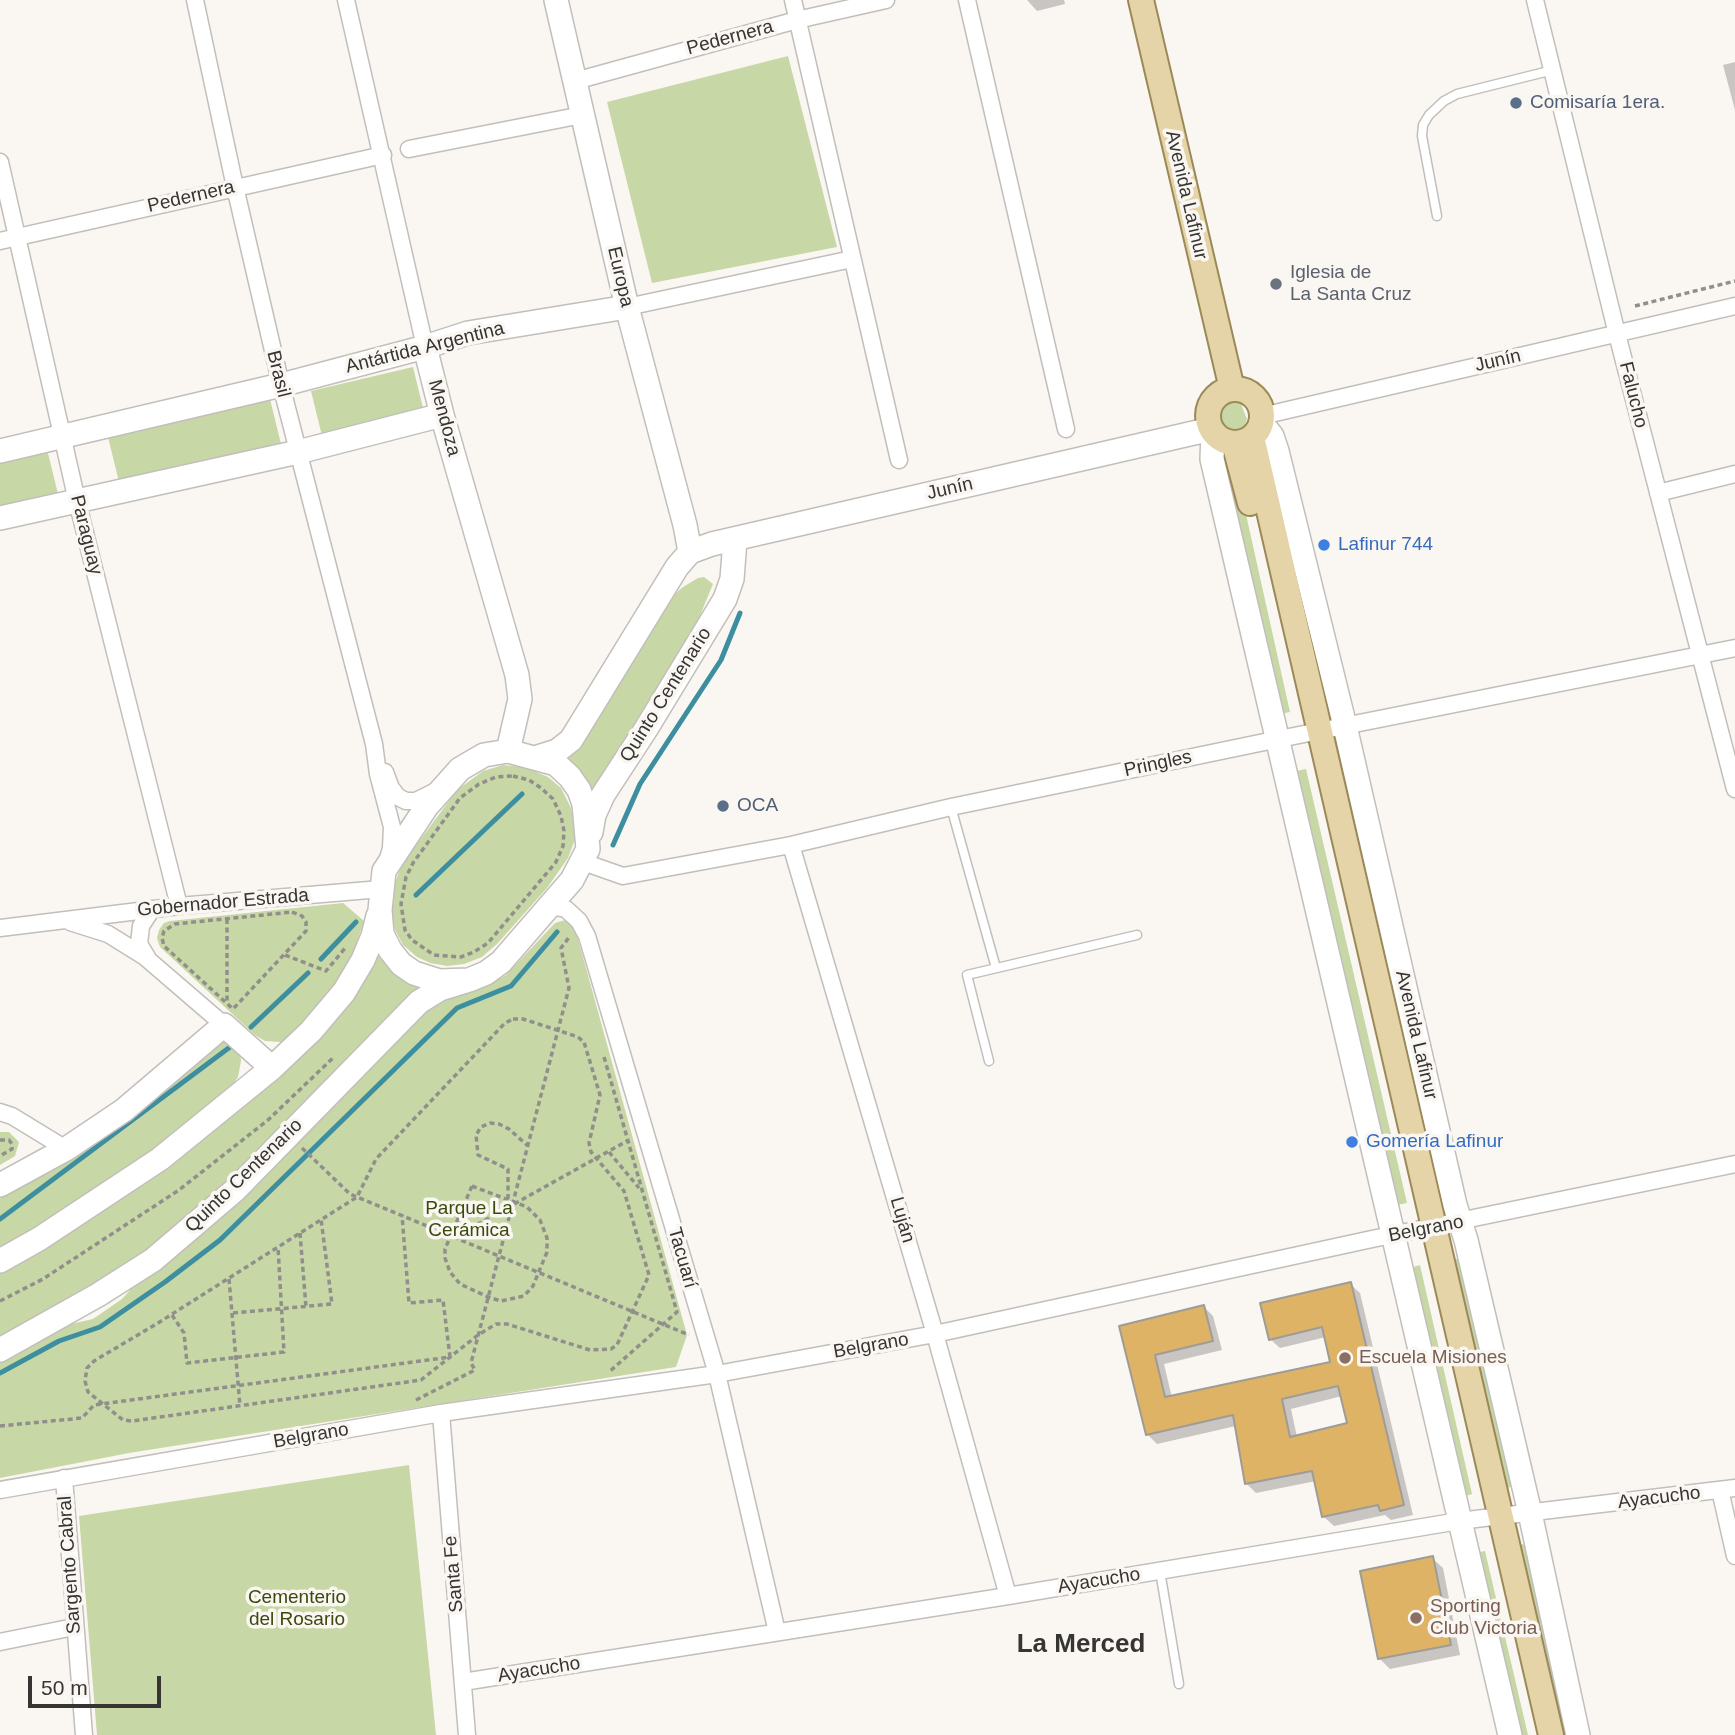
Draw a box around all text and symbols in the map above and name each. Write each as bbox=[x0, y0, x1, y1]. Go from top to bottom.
street label: Pedernera bbox=[684, 16, 776, 60]
place label: Comisaría 1era. bbox=[1530, 92, 1665, 114]
marker: Comisaría 1era. bbox=[1508, 95, 1524, 111]
street label: Avenida Lafinur bbox=[1160, 128, 1212, 262]
street label: Pedernera bbox=[145, 176, 237, 218]
street label: Europa bbox=[602, 245, 638, 309]
place label: Iglesia de La Santa Cruz bbox=[1290, 262, 1411, 306]
marker: Iglesia de La Santa Cruz bbox=[1268, 276, 1284, 292]
street label: Antártida Argentina bbox=[343, 317, 507, 379]
street label: Junín bbox=[1473, 345, 1523, 377]
street label: Brasil bbox=[261, 348, 295, 400]
street label: Falucho bbox=[1614, 359, 1652, 431]
street label: Mendoza bbox=[423, 377, 465, 459]
street label: Junín bbox=[925, 473, 975, 505]
street label: Paraguay bbox=[65, 493, 107, 577]
place label: Lafinur 744 bbox=[1338, 534, 1433, 556]
marker: Lafinur 744 bbox=[1316, 537, 1332, 553]
street label: Quinto Centenario bbox=[615, 624, 717, 766]
street label: Pringles bbox=[1122, 746, 1194, 782]
place label: OCA bbox=[737, 795, 778, 817]
marker: OCA bbox=[715, 798, 731, 814]
street label: Gobernador Estrada bbox=[136, 884, 310, 922]
street label: Avenida Lafinur bbox=[1390, 968, 1442, 1102]
street label: Quinto Centenario bbox=[181, 1114, 307, 1238]
place label: Gomería Lafinur bbox=[1366, 1131, 1503, 1153]
marker: Gomería Lafinur bbox=[1344, 1134, 1360, 1150]
street label: Luján bbox=[885, 1195, 919, 1245]
park label: Parque La Cerámica bbox=[425, 1198, 513, 1242]
street label: Belgrano bbox=[1386, 1211, 1466, 1247]
street label: Tacuarí bbox=[662, 1225, 702, 1291]
street label: Belgrano bbox=[832, 1328, 910, 1364]
place label: Escuela Misiones bbox=[1359, 1347, 1507, 1369]
marker: Escuela Misiones bbox=[1337, 1350, 1353, 1366]
street label: Belgrano bbox=[272, 1418, 350, 1454]
street label: Ayacucho bbox=[1616, 1482, 1702, 1514]
street label: Sargento Cabral bbox=[54, 1495, 86, 1635]
street label: Santa Fe bbox=[439, 1535, 469, 1613]
street label: Ayacucho bbox=[1056, 1563, 1142, 1599]
park label: Cementerio del Rosario bbox=[248, 1587, 346, 1631]
place label: Sporting Club Victoria bbox=[1430, 1596, 1537, 1640]
marker: Sporting Club Victoria bbox=[1408, 1610, 1424, 1626]
district label: La Merced bbox=[1017, 1629, 1145, 1661]
street label: Ayacucho bbox=[496, 1652, 582, 1688]
scale bar bbox=[32, 1662, 164, 1706]
text: 50 m bbox=[41, 1676, 88, 1699]

